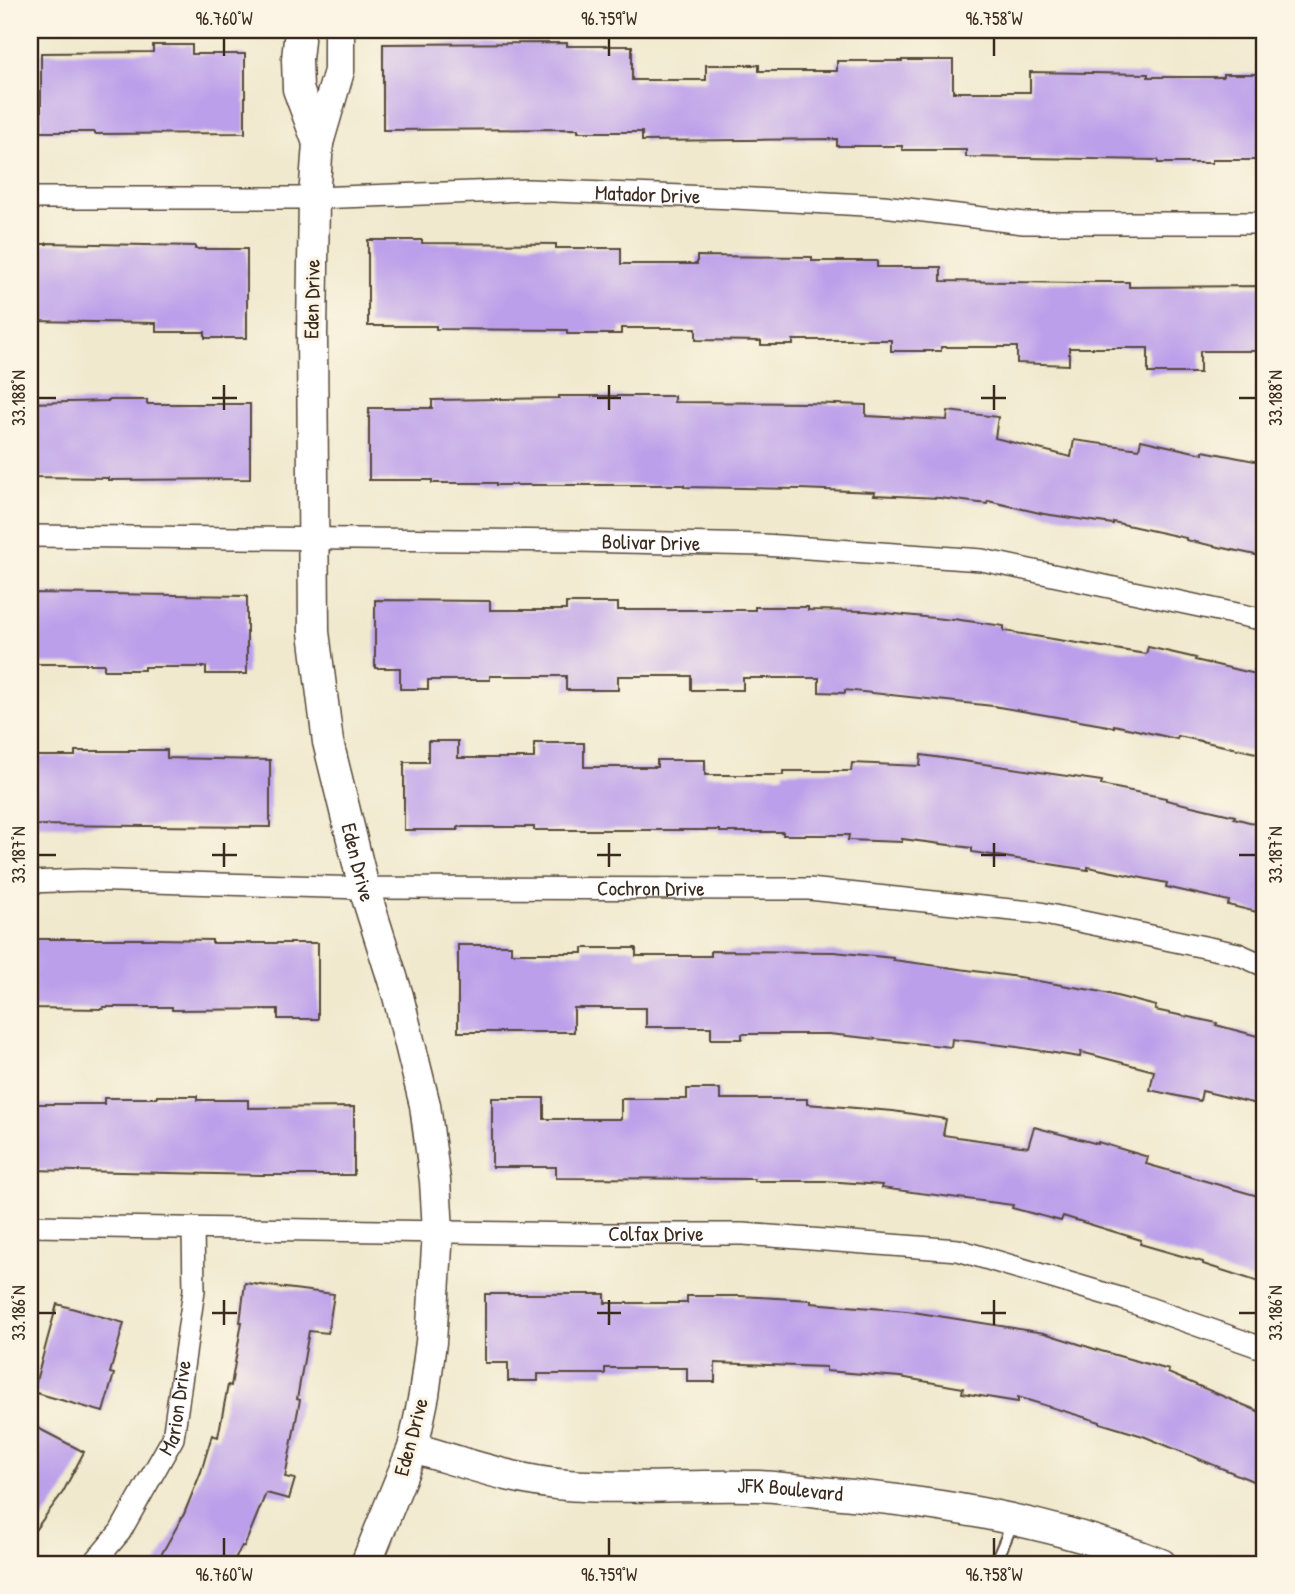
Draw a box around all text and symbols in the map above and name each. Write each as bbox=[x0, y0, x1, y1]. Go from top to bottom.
text: 96.760°W bbox=[195, 6, 253, 31]
text: 96.759°W bbox=[581, 6, 637, 31]
text: 96.758°W bbox=[965, 6, 1023, 31]
street label: Matador Drive bbox=[595, 178, 701, 211]
street label: Eden Drive bbox=[296, 259, 327, 339]
text: 33.188°N bbox=[6, 370, 31, 426]
text: 33.188°N bbox=[1263, 370, 1288, 426]
street label: Bolivar Drive bbox=[601, 527, 701, 558]
street label: Eden Drive bbox=[335, 820, 382, 905]
text: 33.187°N bbox=[6, 827, 31, 883]
text: 33.187°N bbox=[1263, 827, 1288, 883]
street label: Cochron Drive bbox=[597, 874, 705, 903]
street label: Colfax Drive bbox=[608, 1219, 704, 1248]
text: 33.186°N bbox=[6, 1285, 31, 1341]
text: 33.186°N bbox=[1263, 1285, 1288, 1341]
street label: Marion Drive bbox=[151, 1358, 198, 1460]
street label: Eden Drive bbox=[386, 1395, 435, 1479]
street label: JFK Boulevard bbox=[737, 1471, 844, 1508]
text: 96.760°W bbox=[195, 1562, 253, 1587]
text: 96.759°W bbox=[581, 1562, 637, 1587]
text: 96.758°W bbox=[965, 1562, 1023, 1587]

